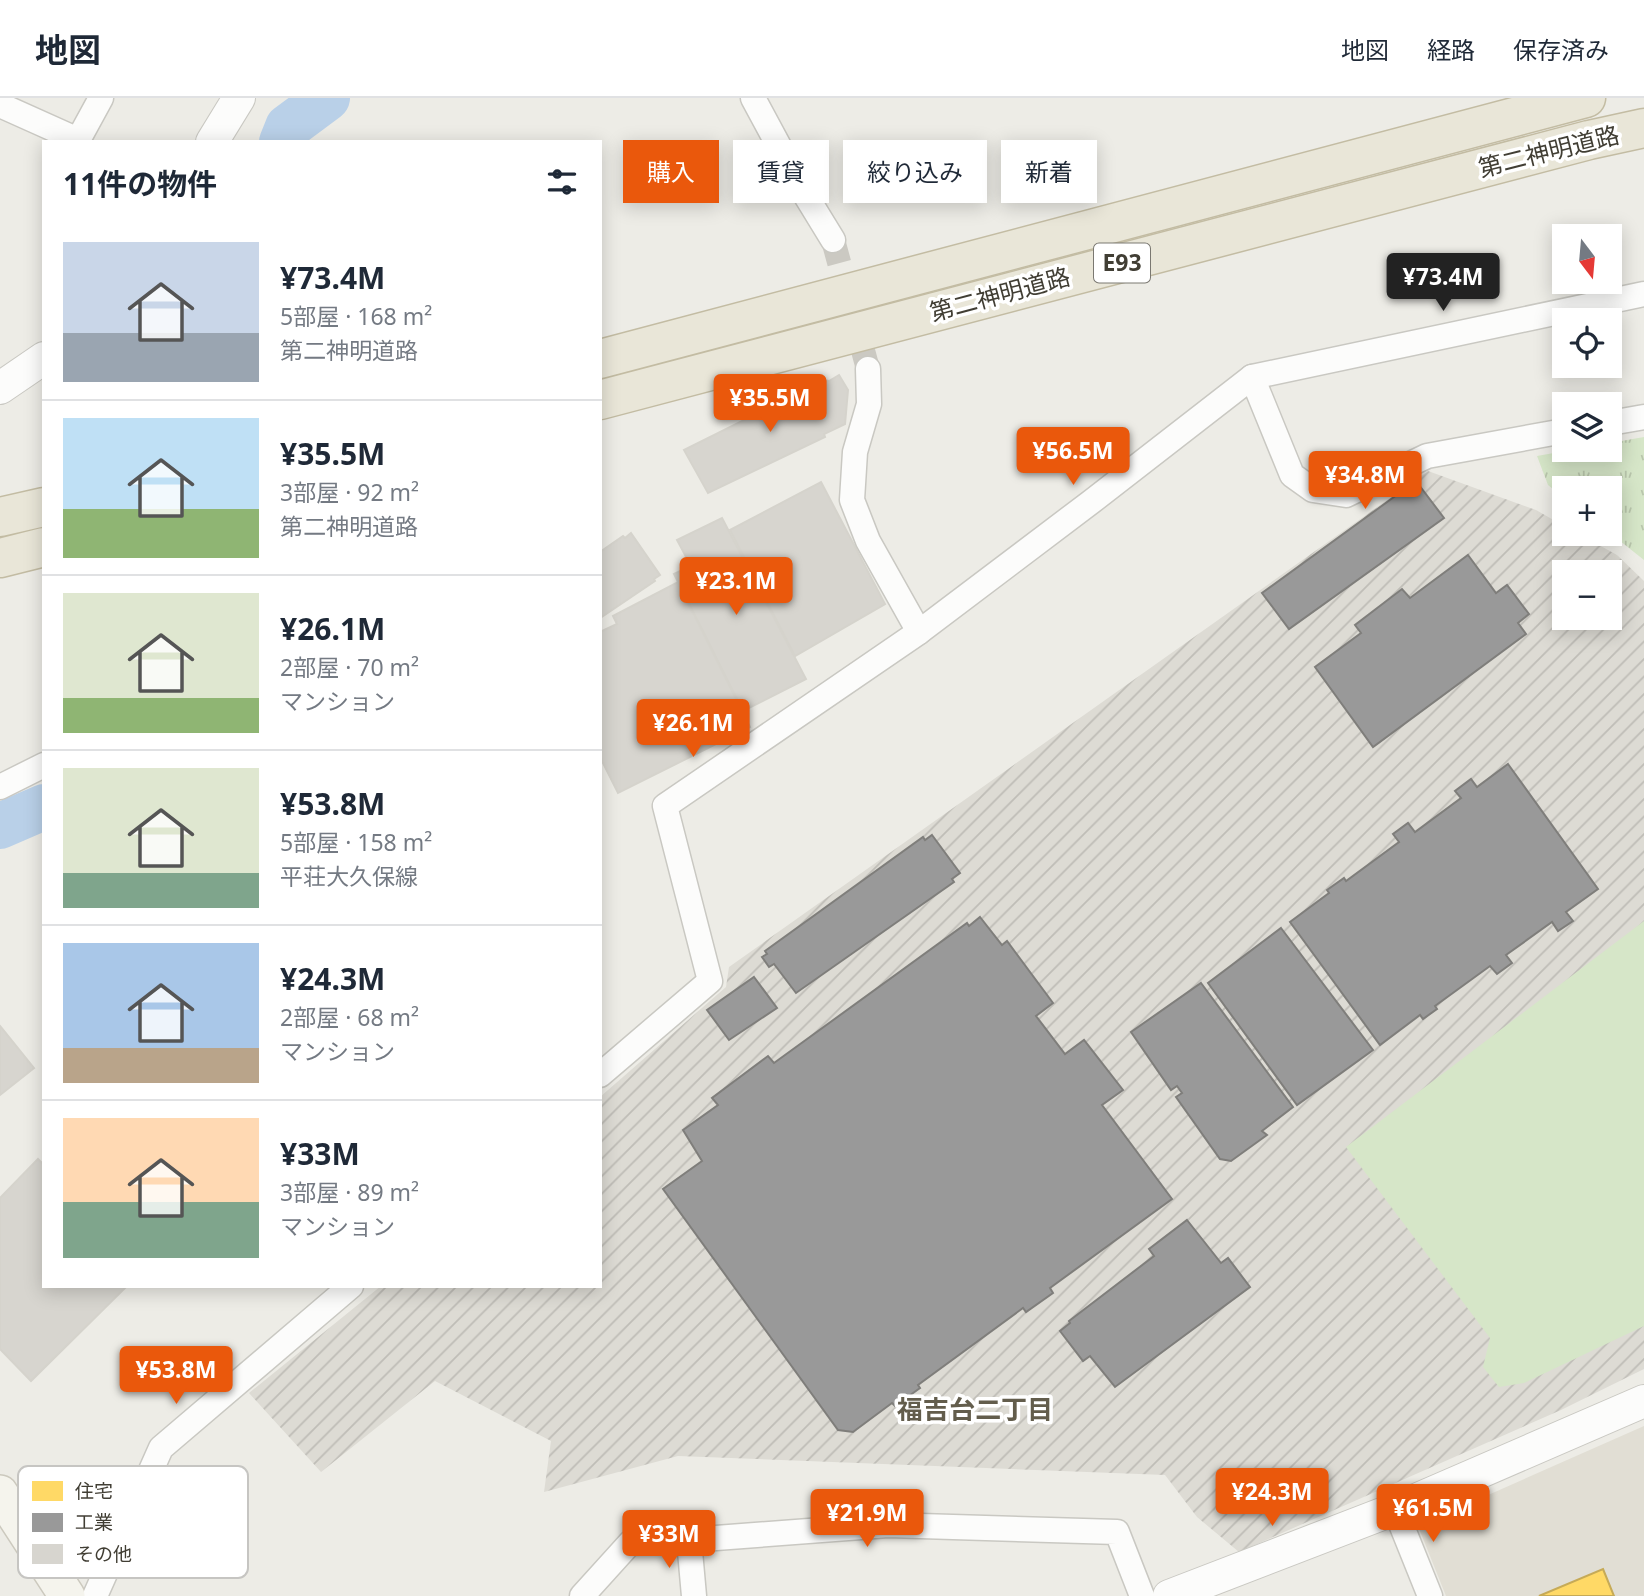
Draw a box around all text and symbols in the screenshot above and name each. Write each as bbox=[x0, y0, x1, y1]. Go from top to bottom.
text: 地図 bbox=[35, 27, 101, 72]
text: 地図 bbox=[1341, 33, 1389, 66]
text: 経路 bbox=[1427, 33, 1475, 66]
text: 保存済み bbox=[1513, 33, 1609, 66]
street label: 第二神明道路 bbox=[1475, 117, 1622, 184]
chip: 購入 bbox=[623, 140, 719, 203]
chip: 賃貸 bbox=[733, 140, 829, 203]
chip: 絞り込み bbox=[843, 140, 987, 203]
chip: 新着 bbox=[1001, 140, 1097, 203]
text: 11件の物件 bbox=[63, 163, 217, 204]
icon: filters bbox=[543, 163, 581, 201]
north arrow bbox=[1552, 224, 1622, 294]
map controls bbox=[1552, 224, 1622, 630]
road number: E93 bbox=[1094, 244, 1150, 282]
pin: ¥73.4M bbox=[1386, 254, 1500, 313]
text: ¥73.4M bbox=[280, 257, 385, 298]
street label: 第二神明道路 bbox=[926, 259, 1073, 328]
text: ¥73.4M bbox=[1403, 260, 1483, 292]
icon: home bbox=[119, 270, 203, 354]
text: 5部屋 · 168 m² bbox=[280, 300, 432, 332]
button: locate bbox=[1552, 308, 1622, 378]
text: 第二神明道路 bbox=[280, 334, 418, 366]
pin: ¥35.5M bbox=[713, 374, 827, 434]
text: ¥35.5M bbox=[730, 381, 810, 413]
button: layers bbox=[1552, 392, 1622, 462]
pin: ¥56.5M bbox=[1016, 428, 1130, 487]
text: ¥35.5M bbox=[280, 433, 385, 474]
text: ¥56.5M bbox=[1033, 434, 1113, 466]
icon: home bbox=[119, 446, 203, 530]
pin: ¥34.8M bbox=[1308, 452, 1422, 511]
text: ¥34.8M bbox=[1325, 458, 1405, 490]
text: 3部屋 · 92 m² bbox=[280, 476, 419, 508]
button: + bbox=[1552, 476, 1622, 546]
text: 第二神明道路 bbox=[280, 510, 418, 542]
pin: ¥23.1M bbox=[679, 558, 793, 617]
button: − bbox=[1552, 560, 1622, 630]
text: ¥23.1M bbox=[696, 564, 776, 596]
text: ¥26.1M bbox=[280, 608, 385, 649]
icon: home bbox=[119, 621, 203, 705]
text: 2部屋 · 70 m² bbox=[280, 651, 419, 683]
text: マンション bbox=[280, 685, 395, 717]
pin: ¥26.1M bbox=[636, 700, 750, 759]
text: ¥26.1M bbox=[653, 706, 733, 738]
text: ¥53.8M bbox=[280, 783, 385, 824]
icon: home bbox=[119, 796, 203, 880]
text: 5部屋 · 158 m² bbox=[280, 826, 432, 858]
text: 平荘大久保線 bbox=[280, 860, 418, 892]
text: ¥24.3M bbox=[280, 958, 385, 999]
icon: home bbox=[119, 971, 203, 1055]
text: 2部屋 · 68 m² bbox=[280, 1001, 419, 1033]
text: マンション bbox=[280, 1035, 395, 1067]
text: ¥33M bbox=[280, 1133, 360, 1174]
icon: home bbox=[119, 1146, 203, 1230]
text: 3部屋 · 89 m² bbox=[280, 1176, 419, 1208]
text: マンション bbox=[280, 1210, 395, 1242]
pin: ¥53.8M bbox=[119, 1346, 233, 1406]
text: ¥53.8M bbox=[136, 1353, 216, 1385]
district label: 福吉台二丁目 bbox=[897, 1391, 1053, 1427]
legend bbox=[18, 1466, 248, 1578]
pin: ¥24.3M bbox=[1215, 1468, 1329, 1528]
text: ¥24.3M bbox=[1232, 1475, 1312, 1507]
text: 住宅 bbox=[75, 1478, 113, 1504]
pin: ¥61.5M bbox=[1376, 1484, 1490, 1544]
pin: ¥21.9M bbox=[810, 1490, 924, 1549]
text: ¥61.5M bbox=[1393, 1491, 1473, 1523]
text: ¥21.9M bbox=[827, 1496, 907, 1528]
text: 工業 bbox=[75, 1509, 113, 1535]
pin: ¥33M bbox=[628, 1510, 710, 1570]
text: ¥33M bbox=[638, 1517, 700, 1549]
text: その他 bbox=[75, 1541, 132, 1567]

